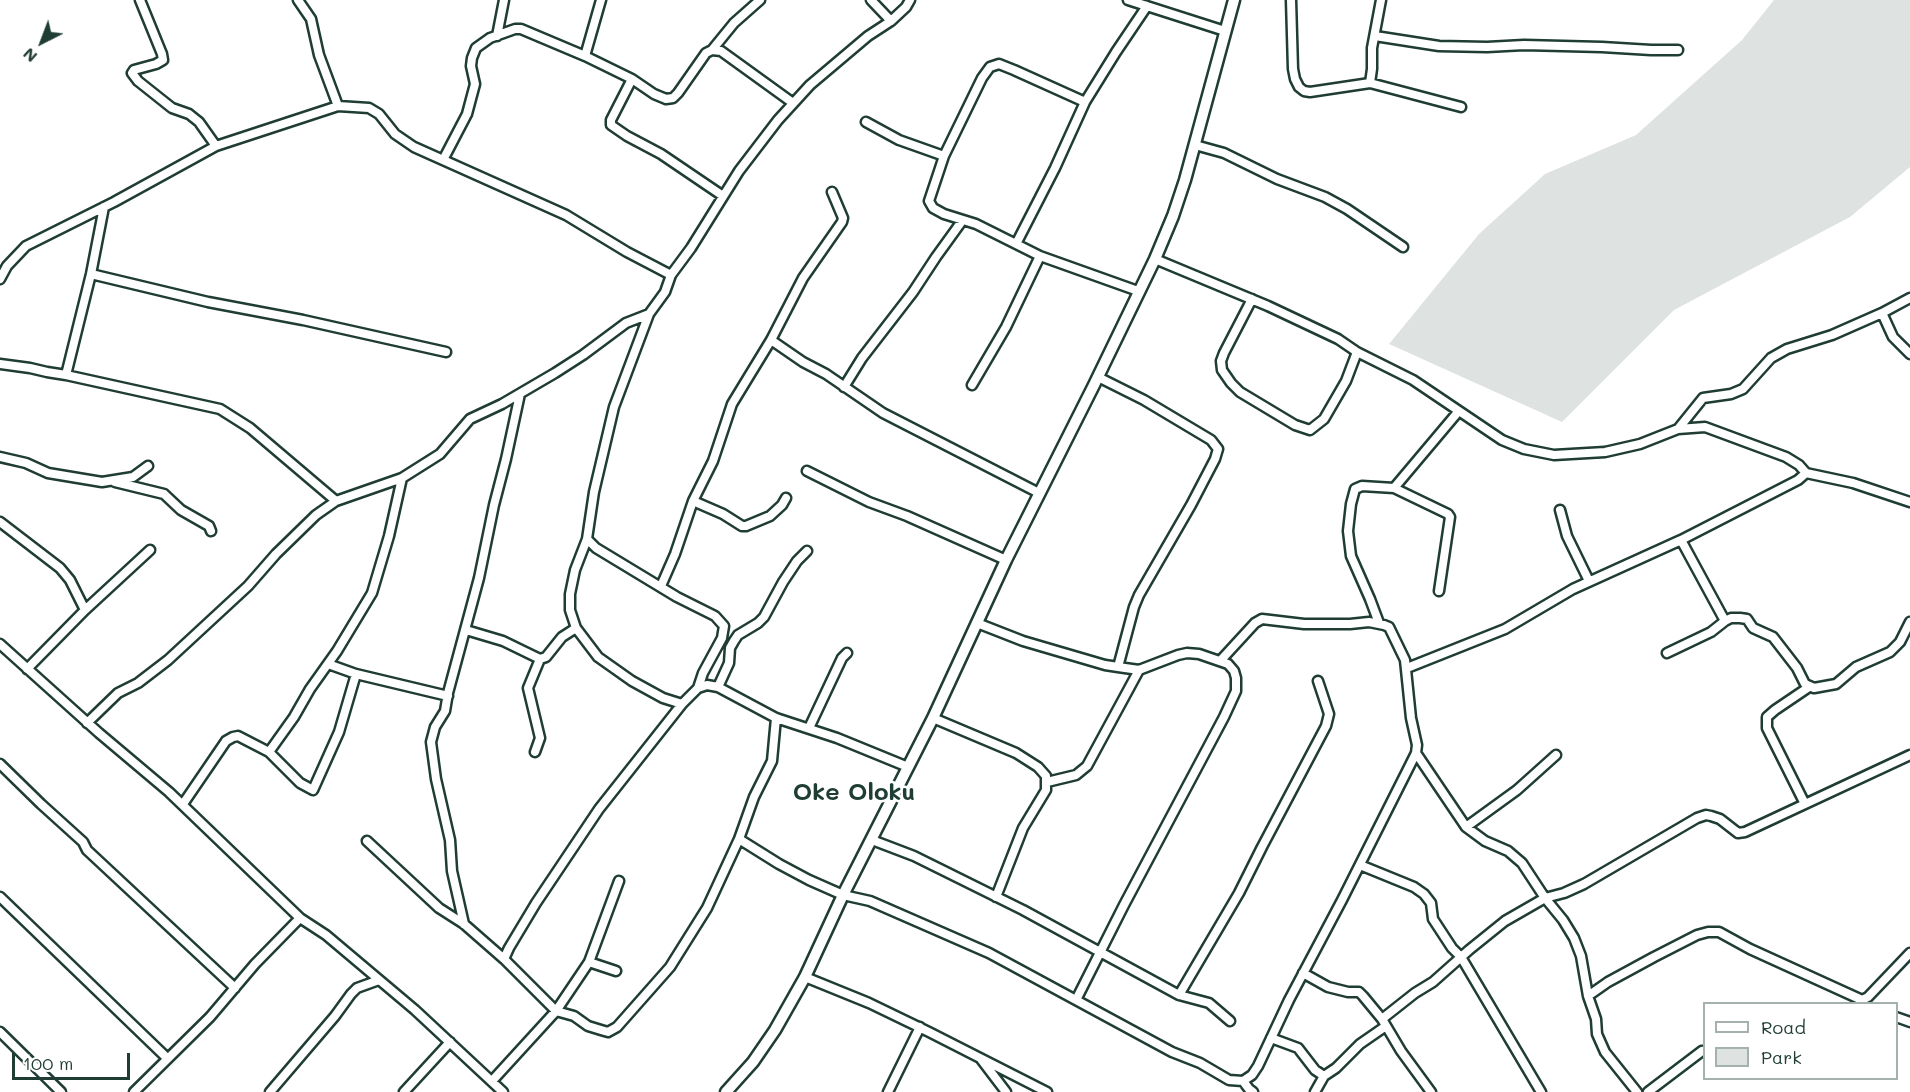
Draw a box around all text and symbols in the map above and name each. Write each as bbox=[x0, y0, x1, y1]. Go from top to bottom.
north arrow bbox=[12, 12, 72, 72]
text: N bbox=[18, 44, 41, 68]
district label: Oke Oloku bbox=[793, 779, 915, 807]
legend bbox=[1703, 1002, 1898, 1080]
text: Road bbox=[1761, 1015, 1806, 1039]
scale bar bbox=[15, 1041, 134, 1079]
text: Park bbox=[1761, 1045, 1802, 1069]
text: 100 m bbox=[23, 1051, 73, 1075]

